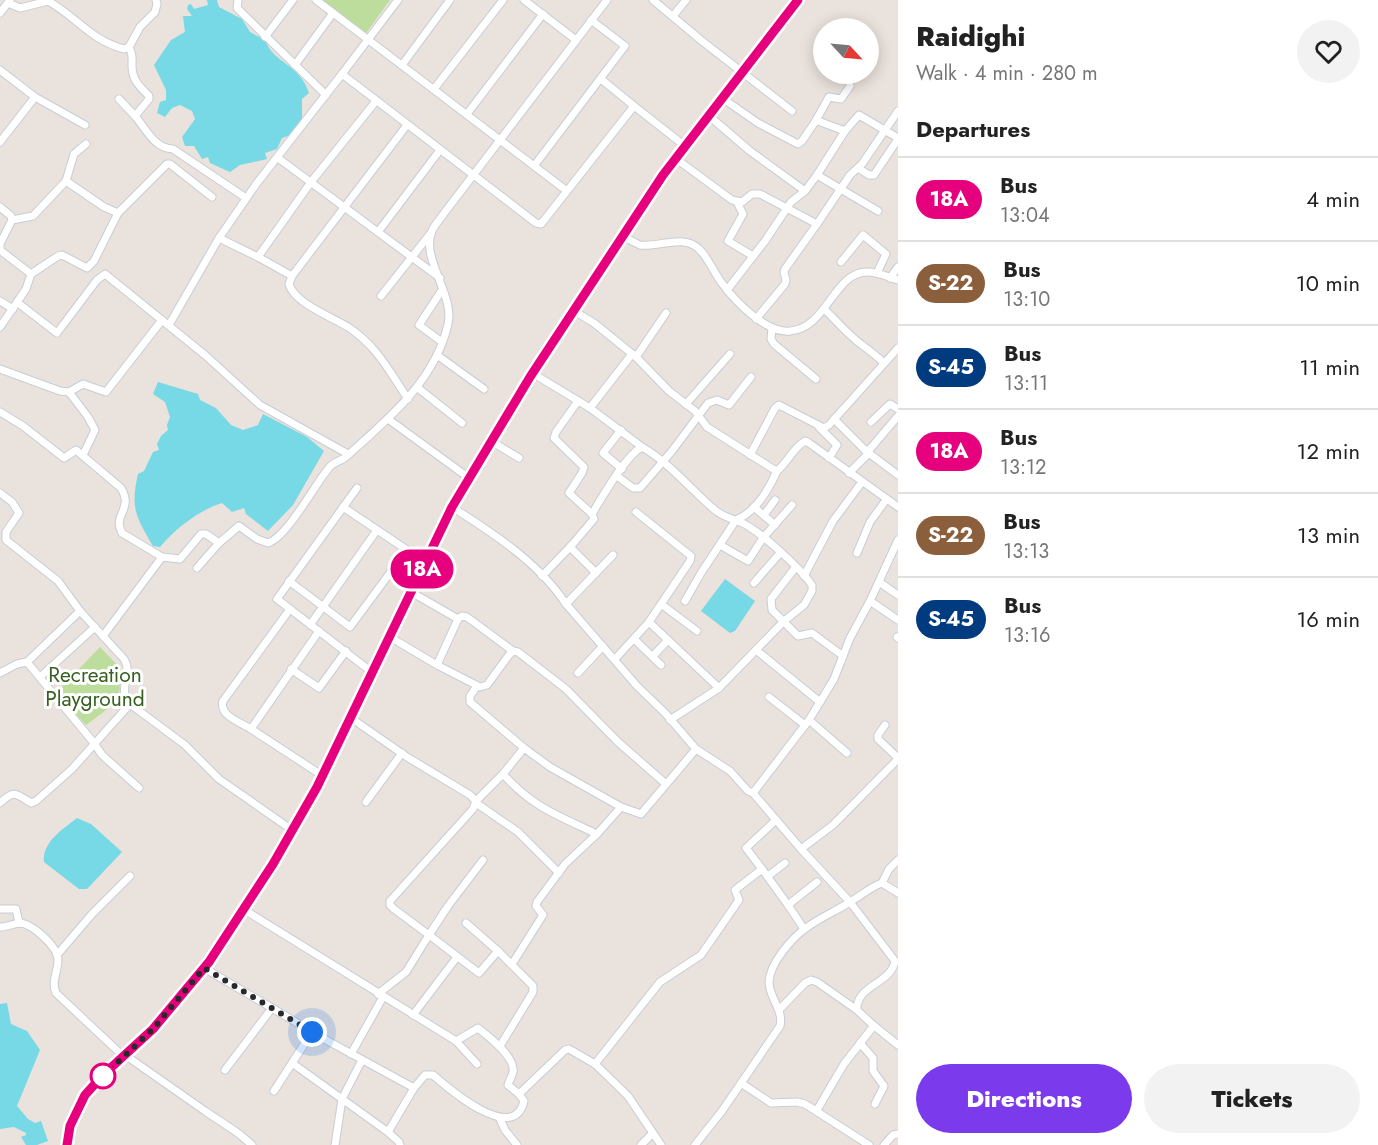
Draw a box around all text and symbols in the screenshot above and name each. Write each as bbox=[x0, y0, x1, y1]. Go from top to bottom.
text: Raidighi bbox=[916, 16, 1025, 57]
north arrow bbox=[813, 18, 879, 84]
map controls bbox=[813, 18, 879, 84]
button: heart bbox=[1297, 20, 1360, 83]
text: Walk · 4 min · 280 m bbox=[916, 59, 1098, 88]
text: Departures bbox=[916, 113, 1030, 145]
text: Bus bbox=[1000, 169, 1037, 201]
text: 4 min bbox=[1306, 183, 1360, 215]
text: 18A bbox=[930, 184, 968, 214]
text: 13:04 bbox=[1000, 201, 1050, 230]
text: Bus bbox=[1003, 253, 1041, 285]
text: 10 min bbox=[1296, 267, 1360, 299]
text: S-22 bbox=[928, 268, 973, 298]
text: 13:10 bbox=[1003, 285, 1050, 314]
text: Bus bbox=[1004, 337, 1041, 369]
text: 11 min bbox=[1299, 351, 1360, 383]
text: S-45 bbox=[928, 352, 974, 382]
text: 13:11 bbox=[1004, 369, 1048, 398]
text: Bus bbox=[1000, 421, 1037, 453]
text: 12 min bbox=[1297, 435, 1360, 467]
text: 18A bbox=[930, 436, 968, 466]
text: 13:12 bbox=[1000, 453, 1046, 482]
text: Bus bbox=[1003, 505, 1041, 537]
text: 13 min bbox=[1297, 519, 1360, 551]
text: S-22 bbox=[928, 520, 973, 550]
text: 13:13 bbox=[1003, 537, 1049, 566]
line badge: 18A bbox=[388, 550, 456, 588]
text: 18A bbox=[403, 554, 441, 584]
text: Bus bbox=[1004, 589, 1041, 621]
text: 16 min bbox=[1296, 603, 1360, 635]
text: S-45 bbox=[928, 604, 974, 634]
text: 13:16 bbox=[1004, 621, 1050, 650]
park label: Recreation Playground bbox=[45, 660, 145, 714]
your location bbox=[297, 1017, 327, 1047]
unlabelled marker bbox=[90, 1063, 116, 1089]
button: Directions bbox=[916, 1064, 1132, 1133]
button: Tickets bbox=[1144, 1064, 1360, 1133]

